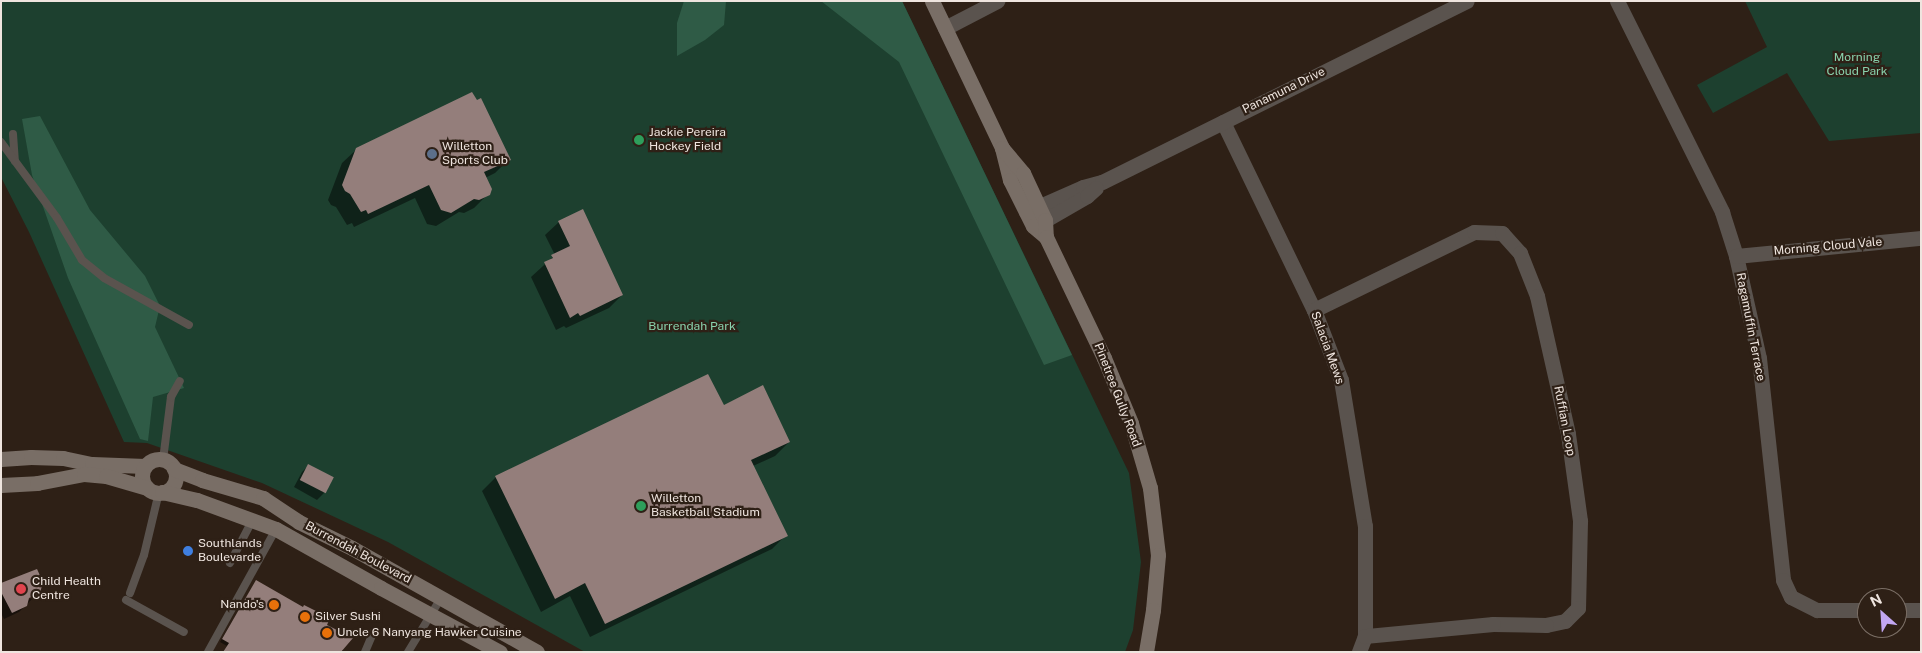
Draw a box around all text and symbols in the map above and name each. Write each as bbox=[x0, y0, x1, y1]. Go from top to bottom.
park label: Morning Cloud Park bbox=[1827, 51, 1887, 79]
street label: Panamuna Drive bbox=[1240, 65, 1328, 117]
place label: Jackie Pereira Hockey Field bbox=[649, 126, 726, 154]
marker: Jackie Pereira Hockey Field bbox=[633, 134, 645, 146]
place label: Willetton Sports Club bbox=[442, 140, 508, 168]
marker: Willetton Sports Club bbox=[426, 148, 438, 160]
street label: Morning Cloud Vale bbox=[1773, 235, 1883, 259]
street label: Ragamuffin Terrace bbox=[1732, 272, 1768, 382]
street label: Salacia Mews bbox=[1307, 310, 1347, 386]
park label: Burrendah Park bbox=[648, 320, 736, 334]
street label: Pinetree Gully Road bbox=[1091, 341, 1143, 449]
street label: Ruffian Loop bbox=[1550, 385, 1578, 457]
place label: Willetton Basketball Stadium bbox=[651, 492, 760, 520]
marker: Willetton Basketball Stadium bbox=[635, 500, 647, 512]
street label: Burrendah Boulevard bbox=[303, 519, 413, 587]
place label: Southlands Boulevarde bbox=[198, 537, 262, 565]
marker: Southlands Boulevarde bbox=[182, 545, 194, 557]
place label: Child Health Centre bbox=[32, 575, 101, 603]
marker: Child Health Centre bbox=[14, 582, 28, 596]
north arrow bbox=[1857, 588, 1907, 638]
text: N bbox=[1867, 591, 1884, 610]
place label: Nando's bbox=[220, 598, 264, 612]
marker: Nando's bbox=[268, 599, 280, 611]
place label: Silver Sushi bbox=[315, 610, 381, 624]
marker: Silver Sushi bbox=[299, 611, 311, 623]
place label: Uncle 6 Nanyang Hawker Cuisine bbox=[337, 626, 522, 640]
marker: Uncle 6 Nanyang Hawker Cuisine bbox=[321, 627, 333, 639]

